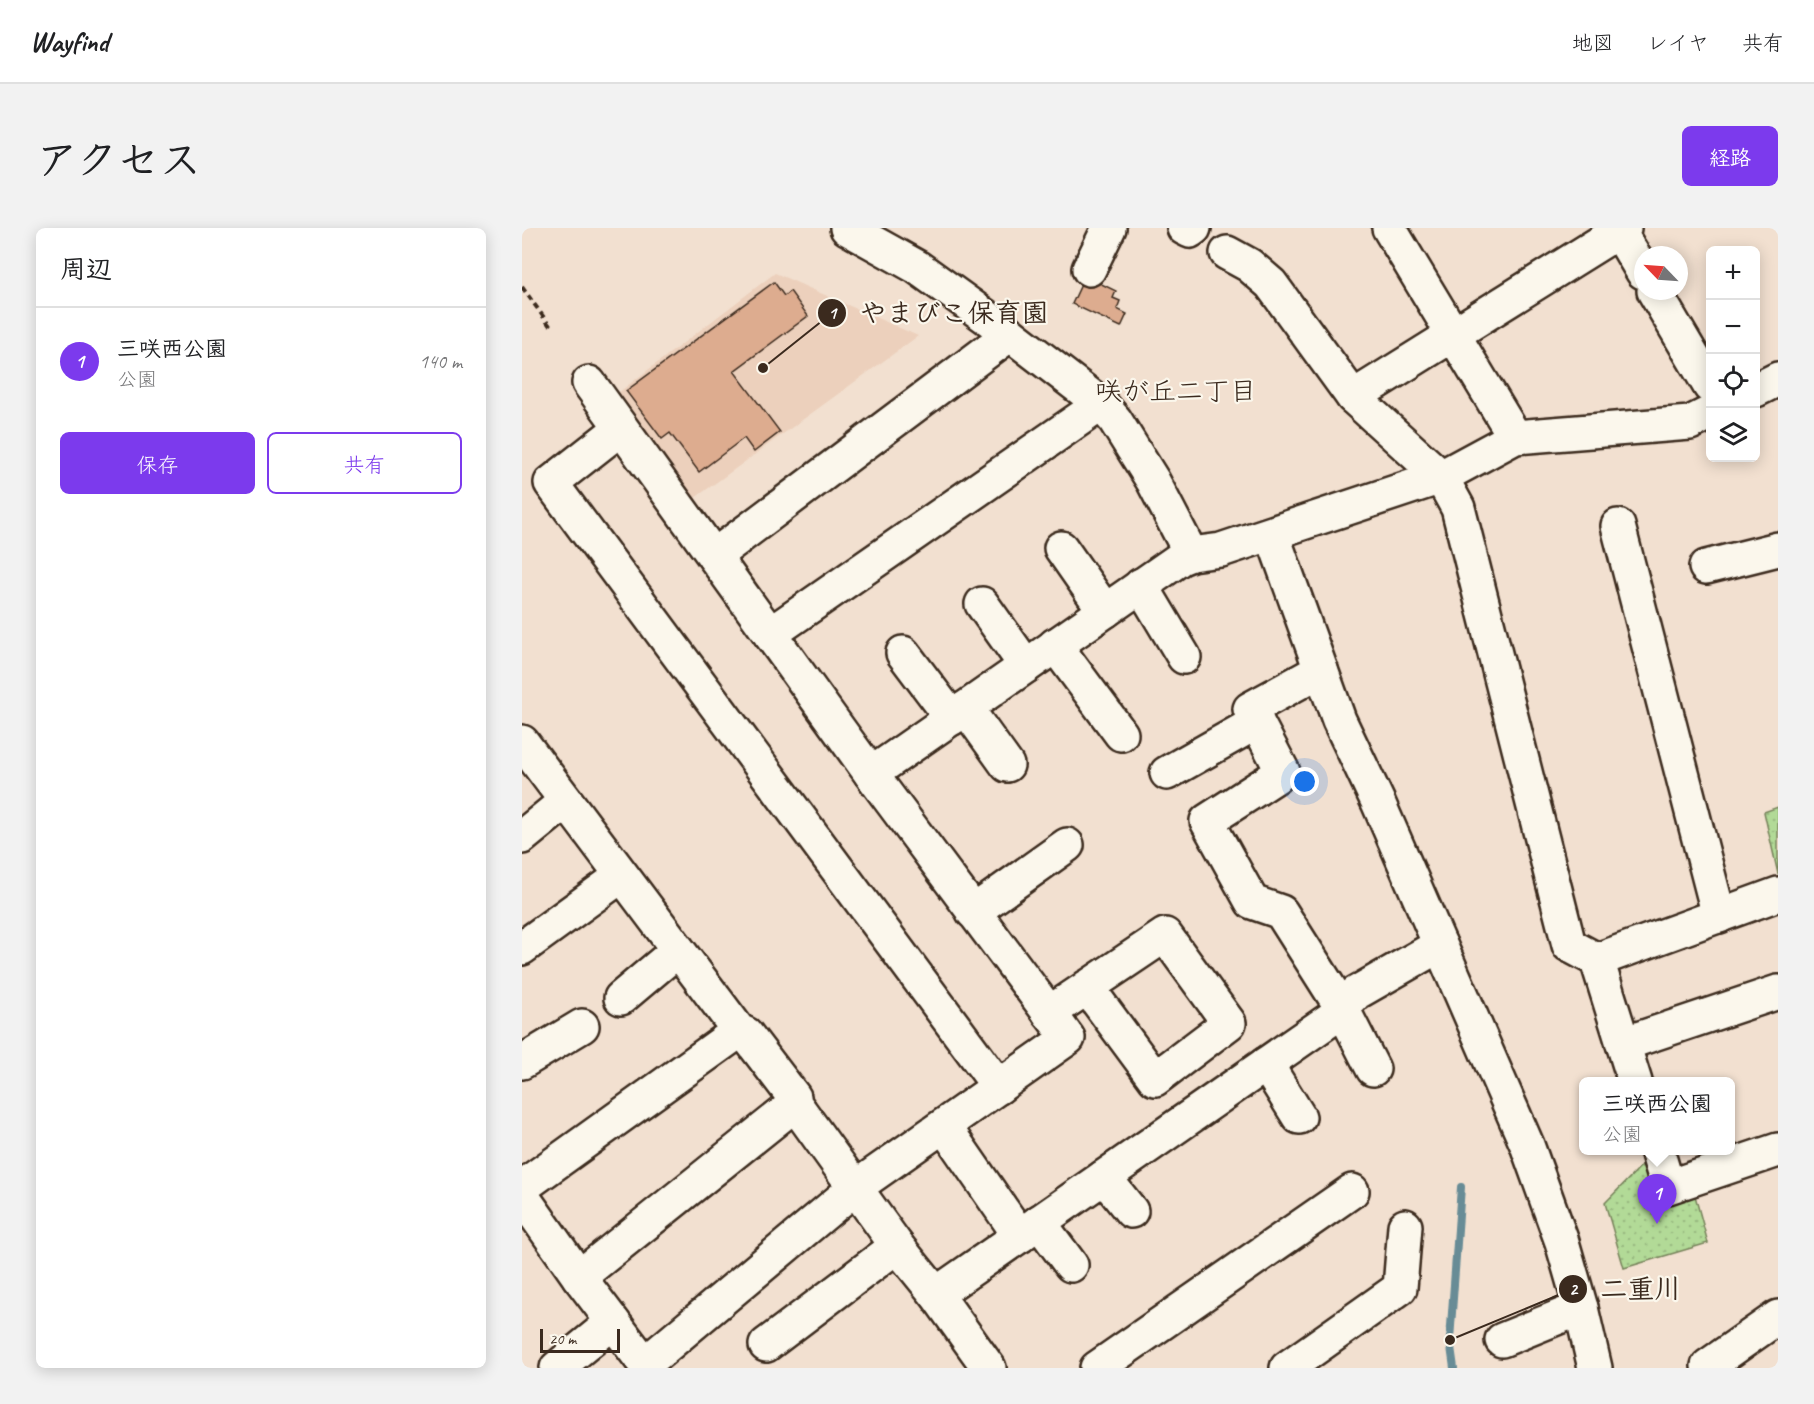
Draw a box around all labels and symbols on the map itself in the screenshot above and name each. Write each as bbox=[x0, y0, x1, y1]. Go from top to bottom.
north arrow bbox=[1634, 246, 1688, 300]
callout: やまびこ保育園 bbox=[817, 290, 1060, 335]
text: やまびこ保育園 bbox=[860, 296, 1049, 330]
text: 1 bbox=[828, 302, 838, 324]
district label: 咲が丘二丁目 bbox=[1095, 374, 1257, 408]
your location bbox=[1290, 767, 1319, 796]
pin: 1 bbox=[1638, 1174, 1676, 1224]
callout: 二重川 bbox=[1558, 1266, 1693, 1311]
text: 二重川 bbox=[1601, 1272, 1682, 1306]
text: 2 bbox=[1569, 1278, 1579, 1300]
scale bar bbox=[540, 1326, 620, 1354]

